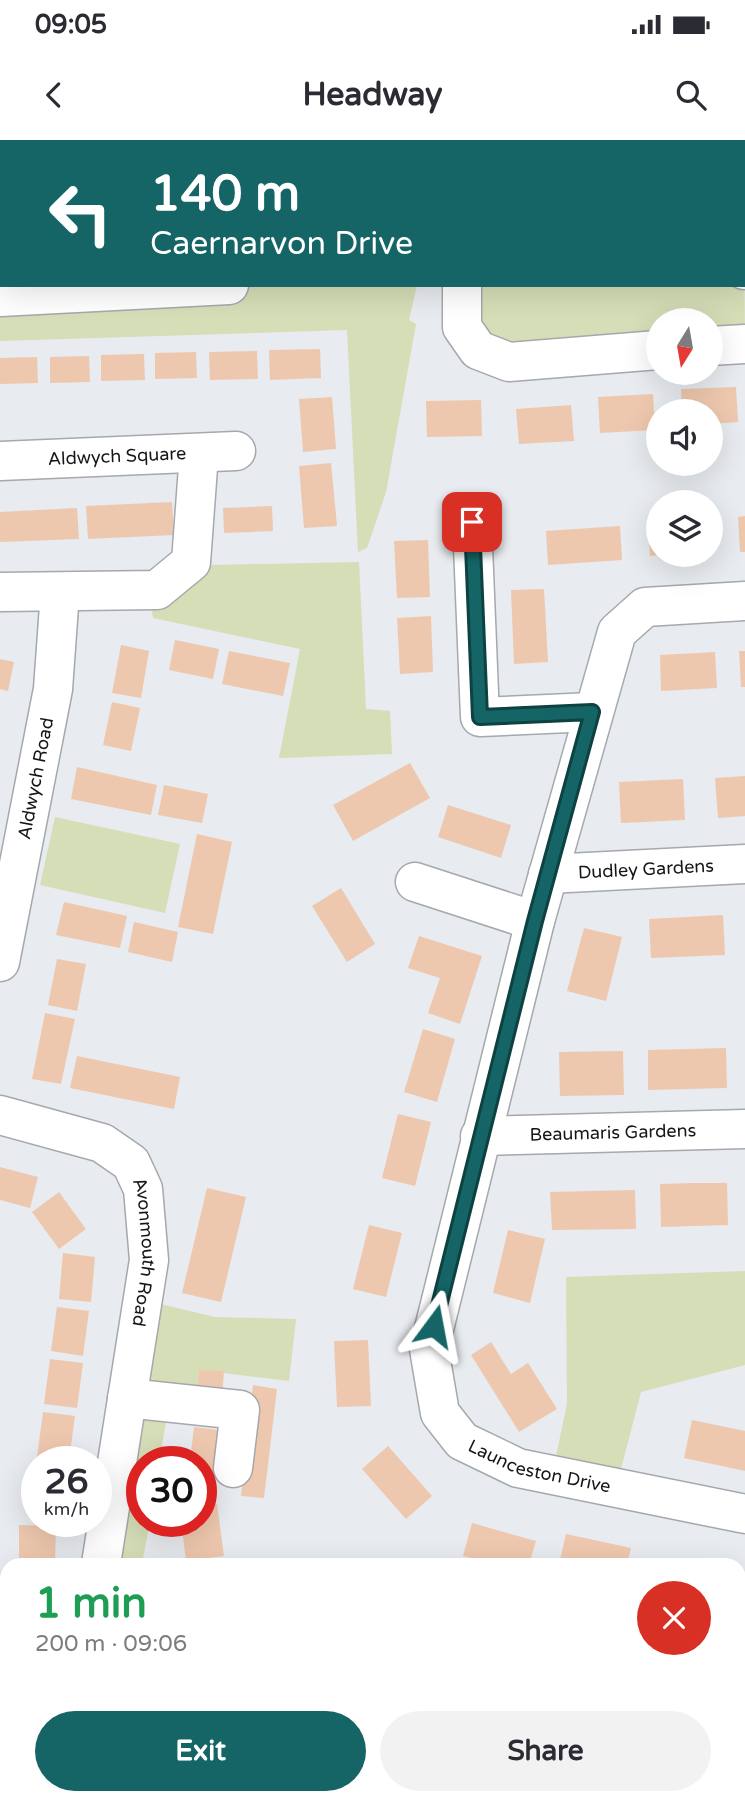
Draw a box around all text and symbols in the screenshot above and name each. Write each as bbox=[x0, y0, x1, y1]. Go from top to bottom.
text: 09:05 bbox=[35, 9, 107, 40]
icon: back bbox=[35, 76, 73, 114]
text: Headway bbox=[302, 76, 443, 114]
icon: search bbox=[672, 76, 710, 114]
text: 140 m bbox=[150, 165, 300, 224]
icon: left bbox=[35, 168, 126, 259]
text: Caernarvon Drive bbox=[150, 225, 413, 263]
north arrow bbox=[646, 308, 723, 385]
map controls bbox=[646, 308, 723, 567]
button: sound bbox=[646, 399, 723, 476]
street label: Aldwych Square bbox=[47, 442, 187, 470]
button: layers bbox=[646, 490, 723, 567]
pin bbox=[442, 492, 502, 552]
icon: arrive bbox=[453, 503, 491, 541]
street label: Aldwych Road bbox=[13, 716, 58, 841]
street label: Dudley Gardens bbox=[577, 855, 714, 883]
street label: Beaumaris Gardens bbox=[529, 1119, 696, 1146]
street label: Avonmouth Road bbox=[128, 1174, 160, 1328]
position arrow bbox=[397, 1289, 471, 1363]
street label: Launceston Drive bbox=[465, 1435, 613, 1498]
speed limit sign: 30 bbox=[126, 1446, 217, 1537]
text: 26 bbox=[45, 1461, 88, 1503]
text: km/h bbox=[44, 1498, 89, 1520]
text: 1 min bbox=[35, 1578, 147, 1629]
button: close bbox=[637, 1581, 711, 1655]
text: 200 m · 09:06 bbox=[35, 1630, 187, 1658]
button: Exit bbox=[35, 1711, 366, 1791]
button: Share bbox=[380, 1711, 711, 1791]

